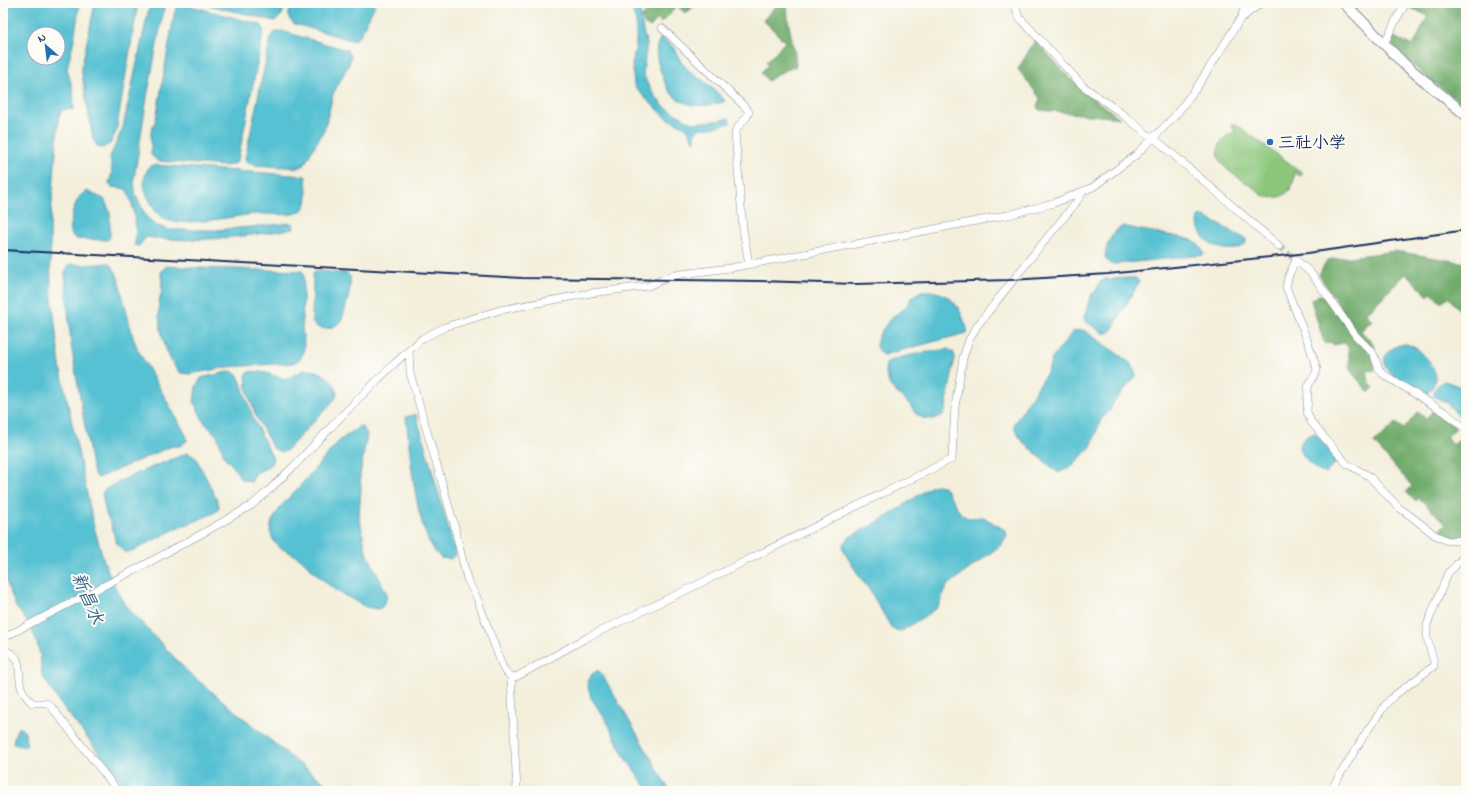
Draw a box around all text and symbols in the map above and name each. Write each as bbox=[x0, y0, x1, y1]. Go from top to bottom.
north arrow bbox=[26, 26, 66, 66]
text: N bbox=[35, 29, 49, 47]
place label: 三社小学 bbox=[1278, 131, 1346, 156]
marker: 三社小学 bbox=[1265, 137, 1275, 147]
water label: 新昌水 bbox=[64, 569, 109, 630]

